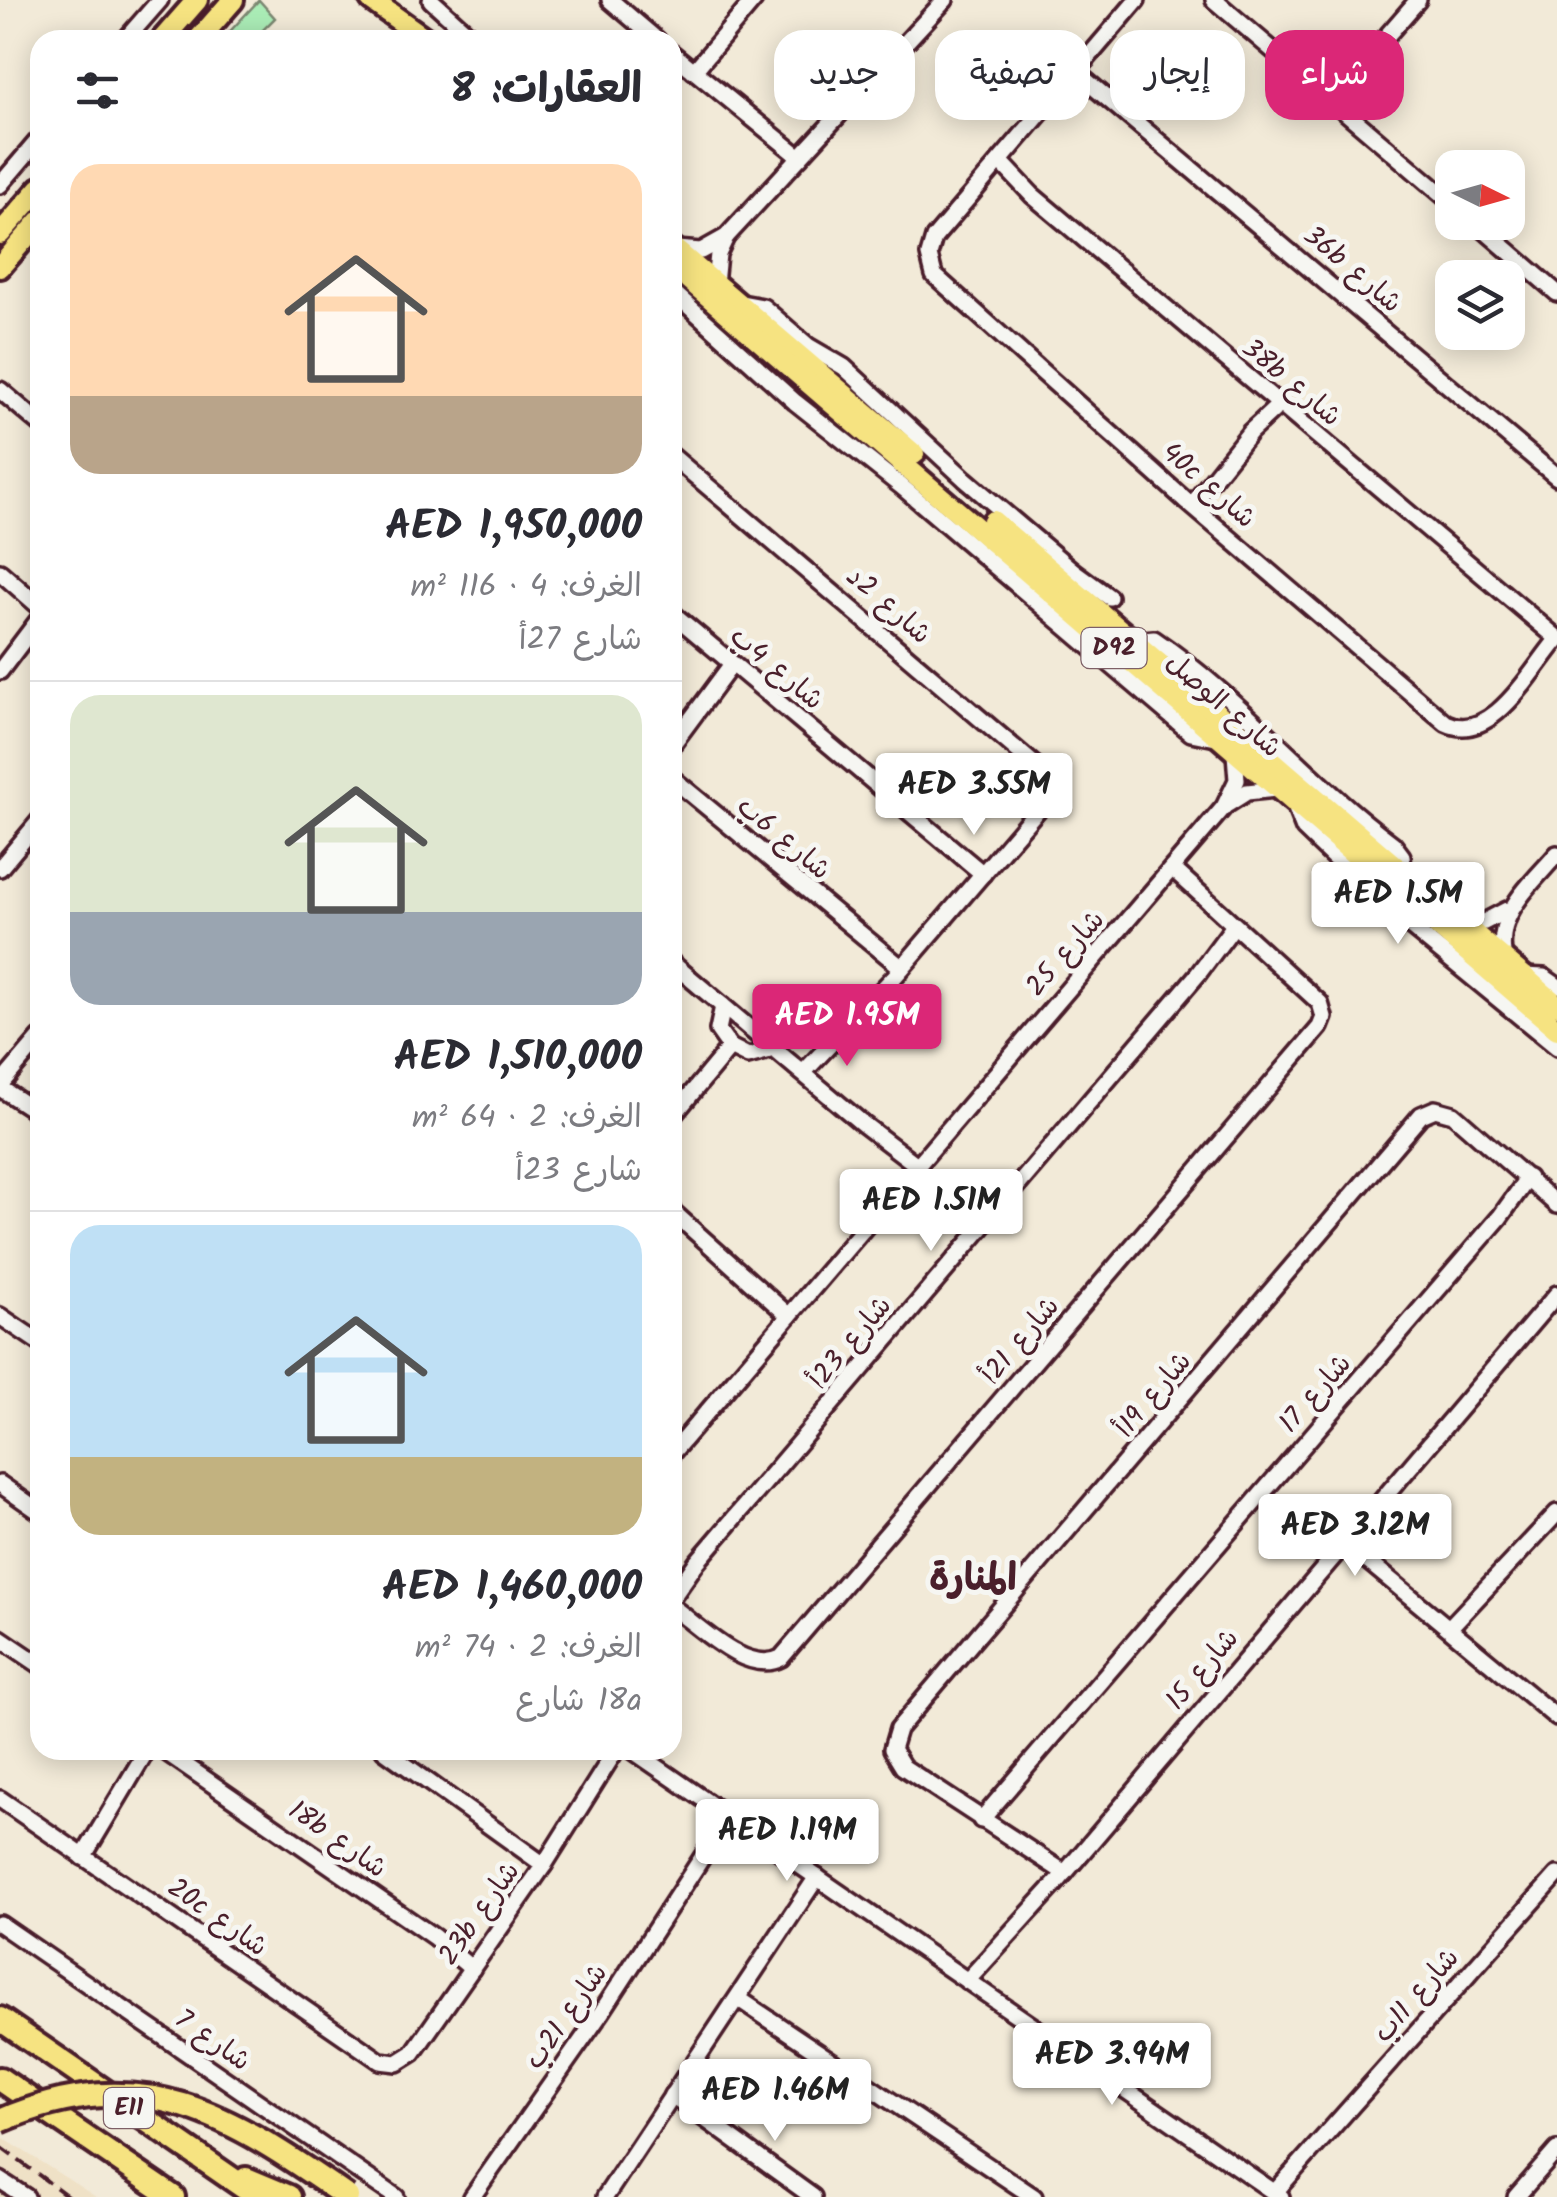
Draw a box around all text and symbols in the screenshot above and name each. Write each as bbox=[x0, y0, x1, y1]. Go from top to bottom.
chip: جديد bbox=[774, 30, 915, 120]
chip: تصفية bbox=[935, 30, 1090, 120]
chip: إيجار bbox=[1110, 30, 1245, 120]
chip: شراء bbox=[1265, 30, 1404, 120]
text: العقارات: 8 bbox=[450, 57, 642, 124]
icon: filters bbox=[70, 63, 125, 118]
north arrow bbox=[1435, 150, 1525, 240]
map controls bbox=[1435, 150, 1525, 350]
street label: 36b شارع bbox=[1292, 215, 1412, 325]
icon: home bbox=[266, 229, 446, 409]
button: layers bbox=[1435, 260, 1525, 350]
street label: 38b شارع bbox=[1231, 327, 1351, 439]
street label: 40c شارع bbox=[1150, 432, 1266, 540]
text: AED 1,950,000 bbox=[385, 494, 642, 561]
street label: شارع 2د bbox=[835, 556, 941, 656]
text: الغرف: 4 · 116 m² bbox=[411, 562, 642, 613]
text: شارع 27أ bbox=[519, 615, 642, 666]
street label: شارع 4ب bbox=[719, 616, 833, 722]
road number: D92 bbox=[1082, 628, 1146, 668]
street label: شارع الوصل bbox=[1154, 642, 1292, 770]
pin: AED 3.55M bbox=[860, 753, 1088, 838]
icon: home bbox=[266, 760, 446, 940]
text: AED 3.55M bbox=[897, 760, 1051, 811]
street label: شارع 6ب bbox=[726, 786, 840, 892]
pin: AED 1.5M bbox=[1295, 862, 1501, 947]
text: AED 1.5M bbox=[1333, 869, 1463, 920]
street label: شارع 25 bbox=[1015, 900, 1117, 1008]
pin: AED 1.95M bbox=[733, 984, 961, 1069]
text: AED 1.95M bbox=[774, 991, 920, 1042]
text: AED 1,510,000 bbox=[393, 1025, 642, 1092]
text: الغرف: 2 · 64 m² bbox=[412, 1093, 642, 1144]
text: شارع 23أ bbox=[515, 1146, 642, 1197]
pin: AED 1.51M bbox=[817, 1169, 1045, 1254]
text: AED 1.51M bbox=[862, 1176, 1000, 1227]
street label: شارع 23أ bbox=[798, 1286, 904, 1400]
street label: شارع 21أ bbox=[970, 1287, 1072, 1395]
icon: home bbox=[266, 1290, 446, 1470]
street label: شارع 19أ bbox=[1104, 1342, 1204, 1448]
street label: شارع 17 bbox=[1268, 1344, 1364, 1444]
pin: AED 3.12M bbox=[1241, 1494, 1469, 1579]
text: AED 3.12M bbox=[1280, 1501, 1430, 1552]
district label: المنارة bbox=[929, 1550, 1017, 1610]
text: AED 1,460,000 bbox=[382, 1555, 642, 1622]
street label: شارع 15 bbox=[1155, 1619, 1251, 1721]
text: الغرف: 2 · 74 m² bbox=[415, 1623, 642, 1674]
text: 18a شارع bbox=[516, 1676, 642, 1727]
street label: 18b شارع bbox=[278, 1789, 396, 1891]
pin: AED 1.19M bbox=[673, 1799, 901, 1884]
text: AED 1.19M bbox=[718, 1806, 856, 1857]
street label: 23b شارع bbox=[428, 1852, 532, 1976]
street label: 20c شارع bbox=[157, 1867, 277, 1969]
street label: شارع 11ب bbox=[1363, 1938, 1471, 2054]
street label: شارع 21ب bbox=[514, 1954, 620, 2080]
street label: شارع 7 bbox=[164, 1998, 260, 2084]
pin: AED 3.94M bbox=[998, 2023, 1226, 2108]
text: AED 3.94M bbox=[1035, 2030, 1189, 2081]
pin: AED 1.46M bbox=[661, 2059, 889, 2144]
text: AED 1.46M bbox=[701, 2066, 849, 2117]
road number: E11 bbox=[104, 2088, 154, 2128]

